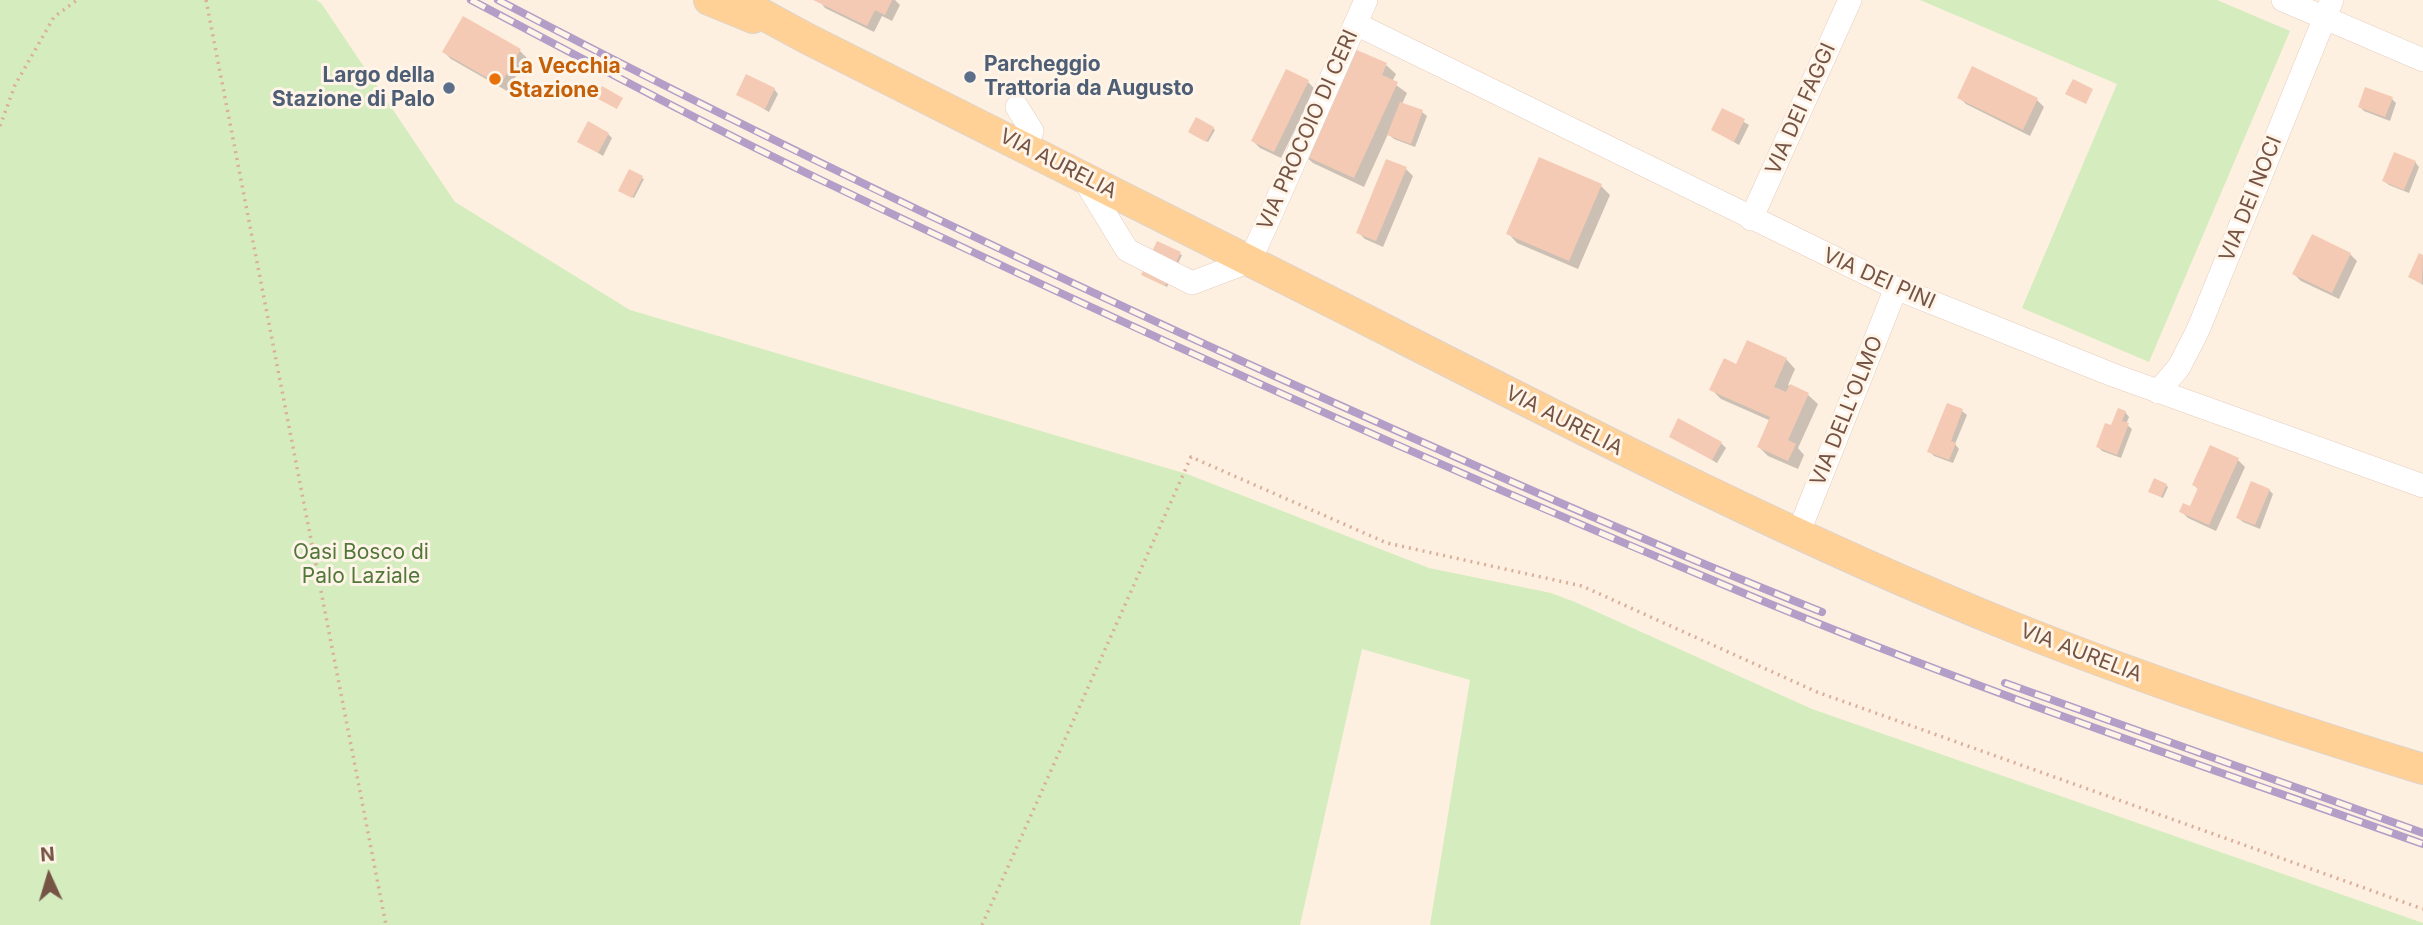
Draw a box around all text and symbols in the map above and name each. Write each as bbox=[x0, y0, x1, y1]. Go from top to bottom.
street label: VIA PROCOIO DI CERI bbox=[1252, 26, 1364, 234]
street label: VIA DEI FAGGI bbox=[1761, 39, 1841, 179]
place label: Parcheggio Trattoria da Augusto bbox=[984, 52, 1194, 102]
place label: La Vecchia Stazione bbox=[509, 54, 621, 104]
place label: Largo della Stazione di Palo bbox=[272, 63, 435, 113]
marker: Parcheggio Trattoria da Augusto bbox=[962, 69, 978, 85]
marker: La Vecchia Stazione bbox=[487, 71, 503, 87]
marker: Largo della Stazione di Palo bbox=[441, 80, 457, 96]
street label: VIA AURELIA bbox=[995, 124, 1121, 204]
street label: VIA DEI NOCI bbox=[2214, 133, 2288, 265]
street label: VIA DEI PINI bbox=[1819, 243, 1939, 315]
street label: VIA DELL'OLMO bbox=[1805, 332, 1889, 490]
street label: VIA AURELIA bbox=[1501, 381, 1627, 461]
park label: Oasi Bosco di Palo Laziale bbox=[293, 540, 429, 590]
street label: VIA AURELIA bbox=[2017, 618, 2145, 688]
north arrow bbox=[14, 841, 84, 911]
text: N bbox=[39, 843, 56, 867]

